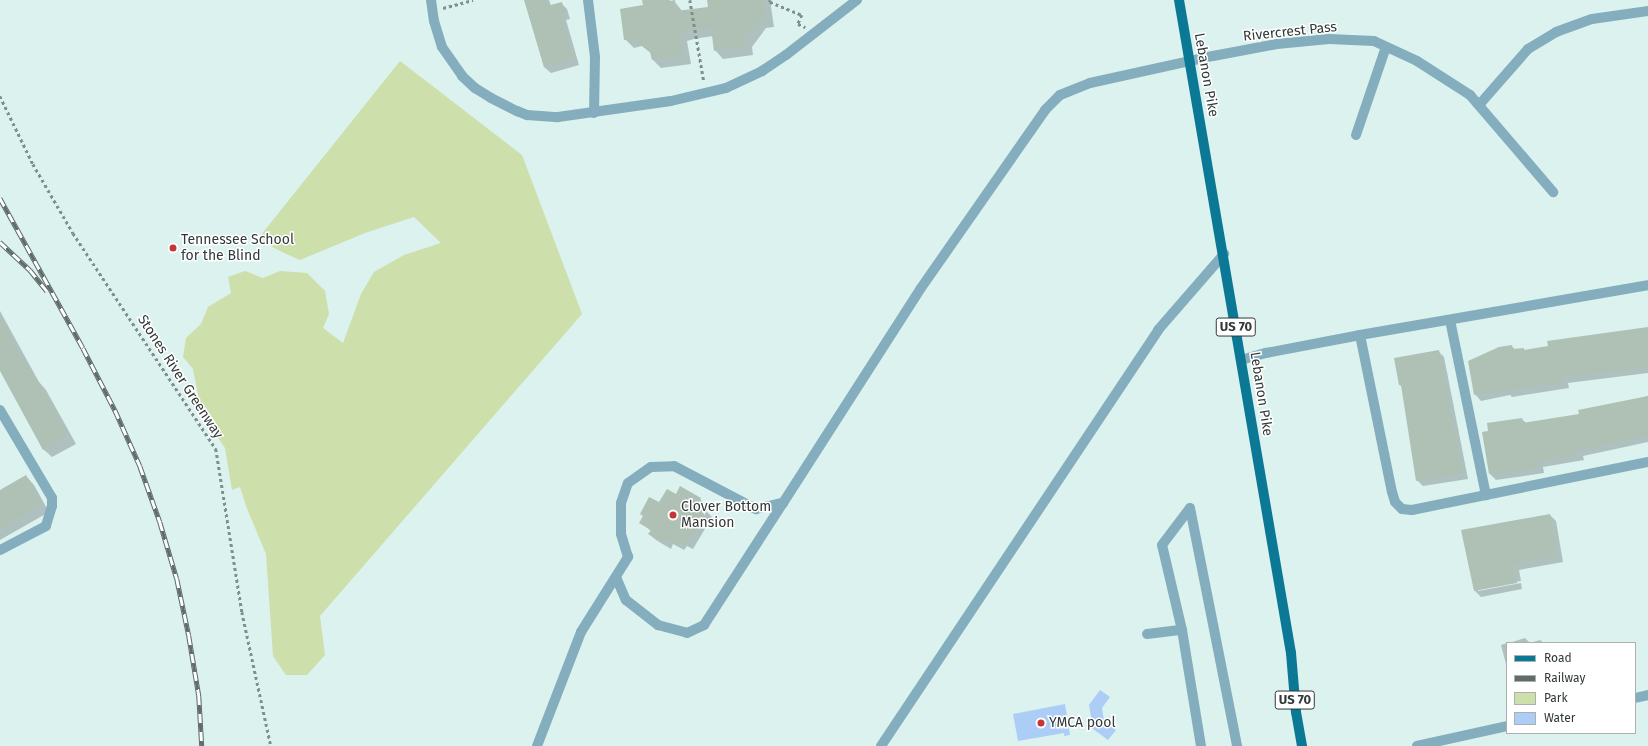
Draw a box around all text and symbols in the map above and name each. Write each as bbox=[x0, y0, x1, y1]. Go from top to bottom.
street label: Rivercrest Pass bbox=[1242, 19, 1338, 45]
street label: Lebanon Pike bbox=[1190, 32, 1222, 118]
place label: Tennessee School for the Blind bbox=[181, 232, 294, 264]
marker: Tennessee School for the Blind bbox=[168, 243, 178, 253]
street label: Stones River Greenway bbox=[134, 312, 226, 442]
road number: US 70 bbox=[1215, 316, 1257, 338]
street label: Lebanon Pike bbox=[1246, 351, 1276, 437]
place label: Clover Bottom Mansion bbox=[681, 499, 771, 532]
marker: Clover Bottom Mansion bbox=[668, 510, 678, 520]
legend bbox=[1506, 642, 1636, 734]
text: Road bbox=[1544, 651, 1572, 665]
text: Railway bbox=[1544, 671, 1585, 685]
road number: US 70 bbox=[1274, 689, 1316, 711]
text: Park bbox=[1544, 691, 1568, 705]
text: Water bbox=[1544, 711, 1575, 725]
place label: YMCA pool bbox=[1049, 715, 1116, 731]
marker: YMCA pool bbox=[1036, 718, 1046, 728]

